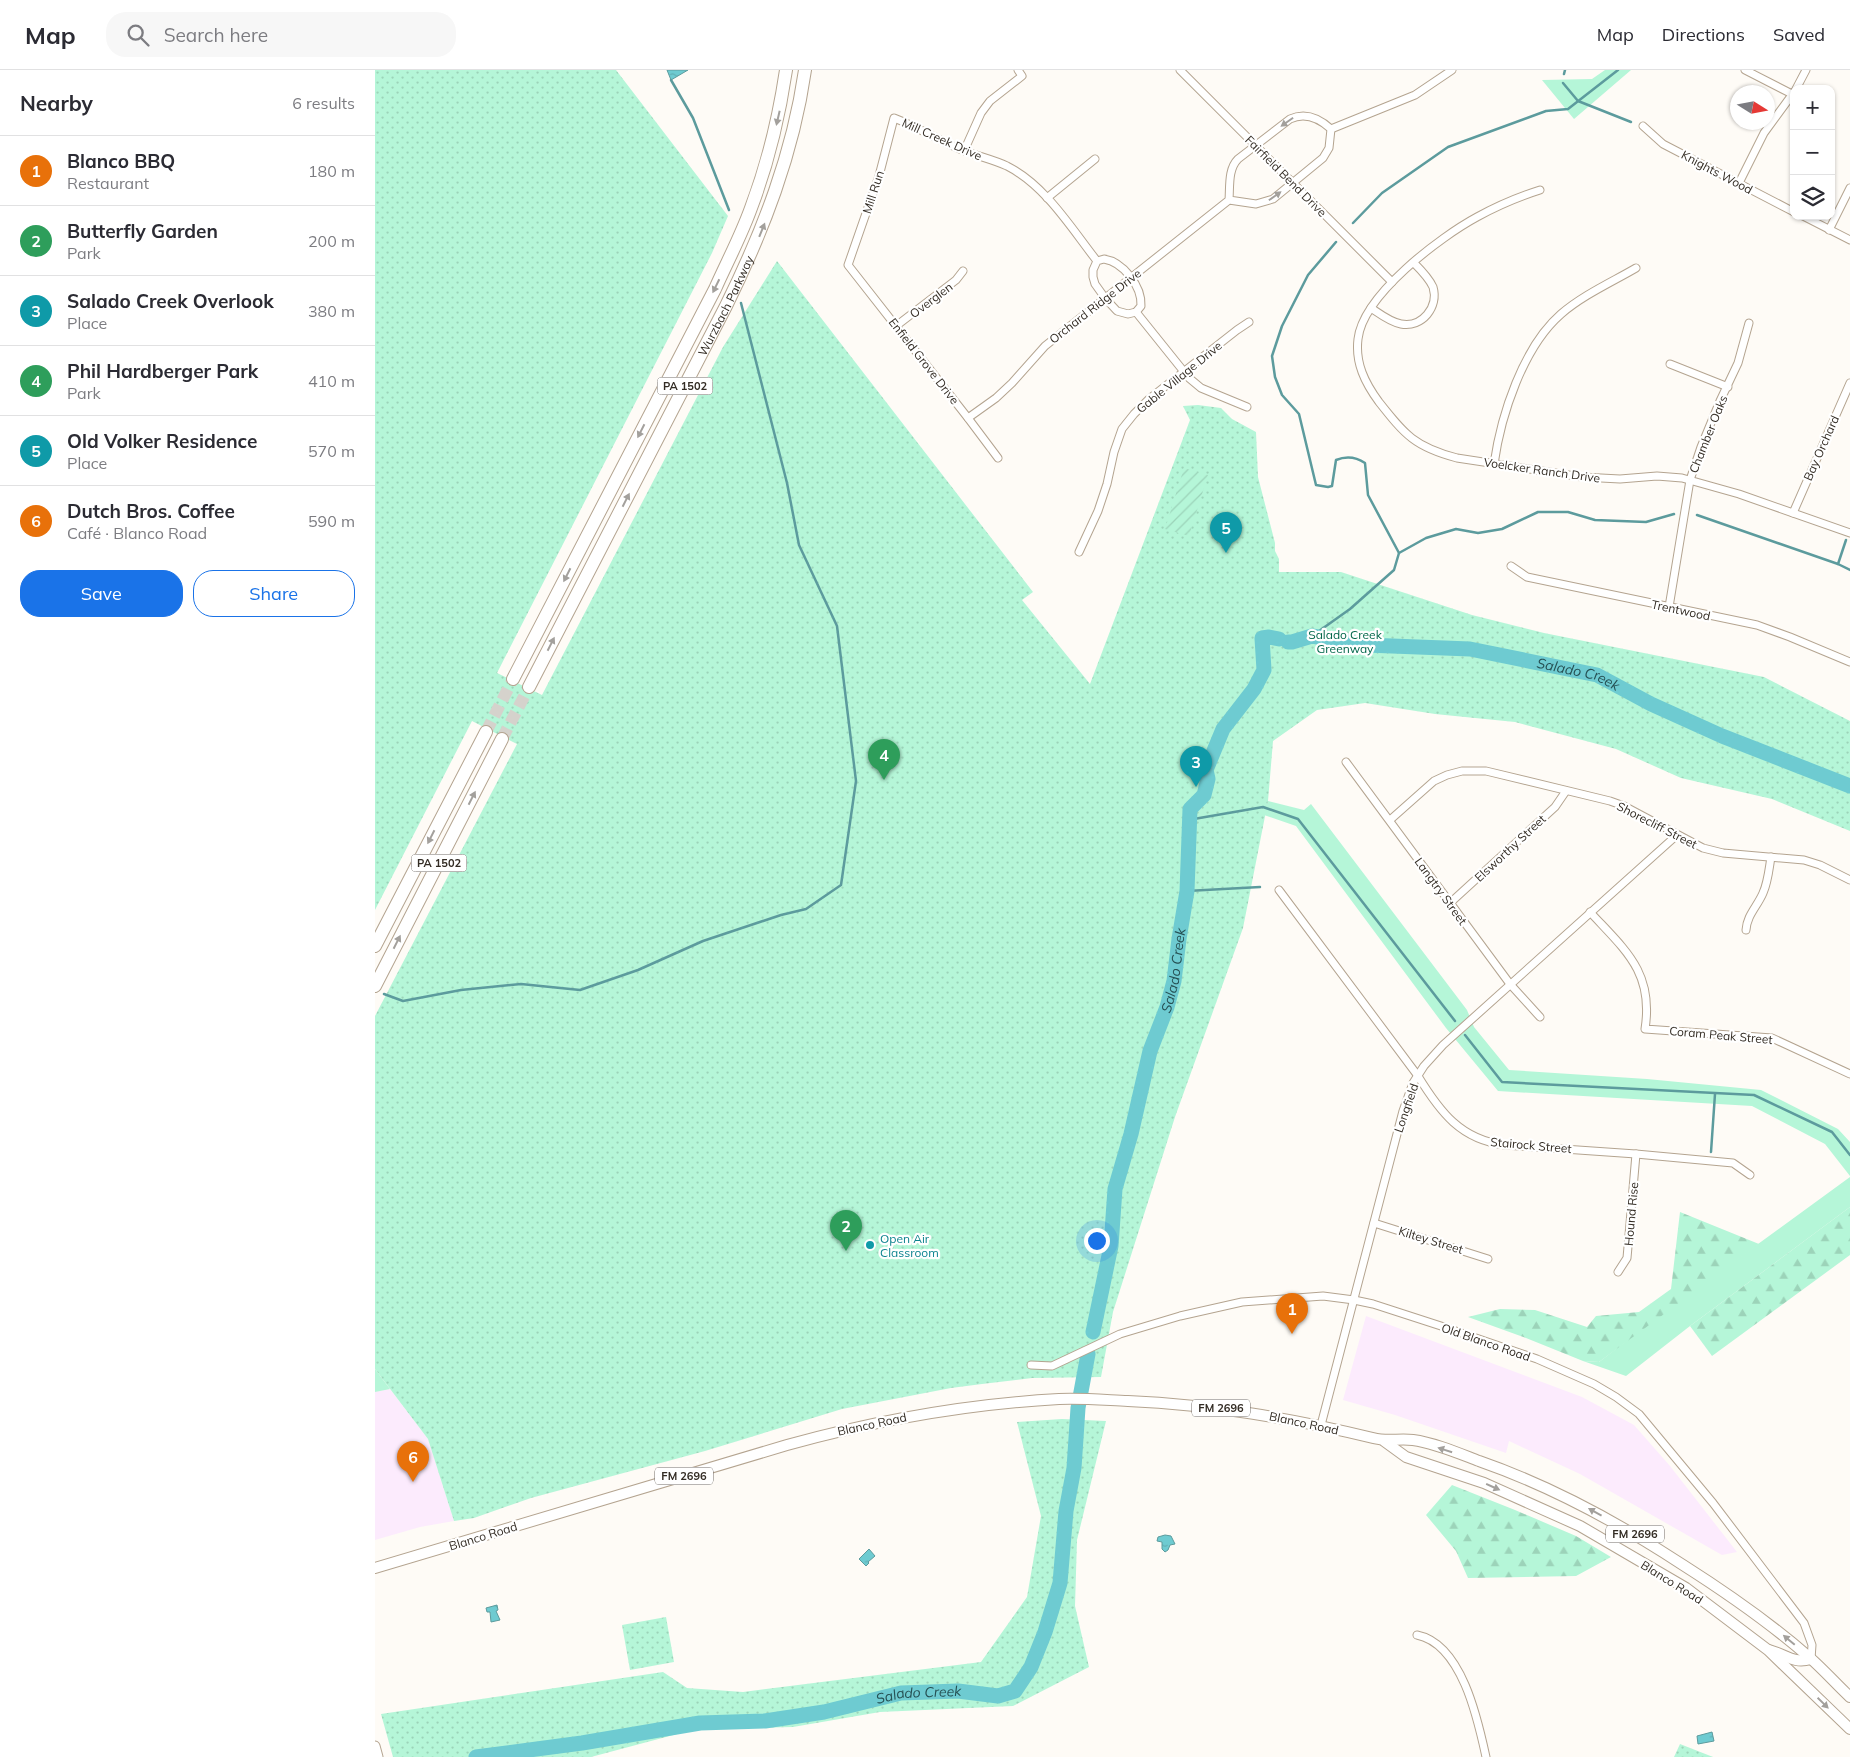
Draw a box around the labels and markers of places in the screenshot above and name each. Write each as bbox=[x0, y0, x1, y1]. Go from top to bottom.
pin: 5 bbox=[1210, 512, 1242, 553]
pin: 4 bbox=[868, 739, 900, 780]
pin: 3 bbox=[1180, 746, 1212, 787]
pin: 2 bbox=[830, 1210, 862, 1251]
place label: Open Air Classroom bbox=[880, 1231, 939, 1260]
marker: Open Air Classroom bbox=[864, 1239, 876, 1251]
pin: 1 bbox=[1276, 1293, 1308, 1334]
pin: 6 bbox=[397, 1441, 429, 1482]

